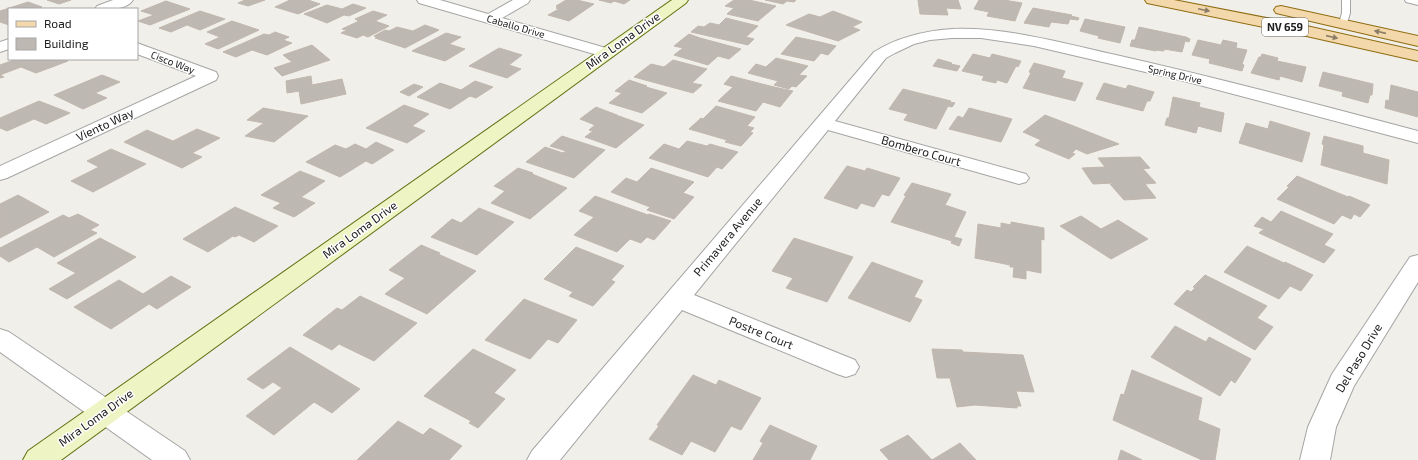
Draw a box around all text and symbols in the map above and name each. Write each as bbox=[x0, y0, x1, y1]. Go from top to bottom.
one-way arrow bbox=[1198, 7, 1211, 13]
legend bbox=[8, 8, 138, 60]
street label: Mira Loma Drive bbox=[582, 8, 662, 72]
street label: Caballo Drive bbox=[486, 12, 546, 40]
text: Road bbox=[44, 16, 72, 30]
road number: NV 659 bbox=[1262, 18, 1308, 36]
one-way arrow bbox=[1374, 28, 1386, 34]
one-way arrow bbox=[1325, 34, 1338, 40]
text: Building bbox=[44, 36, 89, 50]
street label: Cisco Way bbox=[149, 48, 197, 76]
street label: Spring Drive bbox=[1147, 62, 1203, 86]
street label: Viento Way bbox=[74, 104, 136, 143]
street label: Bombero Court bbox=[880, 132, 963, 168]
street label: Primavera Avenue bbox=[690, 194, 764, 279]
street label: Mira Loma Drive bbox=[319, 197, 399, 261]
street label: Postre Court bbox=[727, 313, 796, 351]
street label: Del Paso Drive bbox=[1332, 320, 1384, 395]
street label: Mira Loma Drive bbox=[55, 385, 135, 449]

